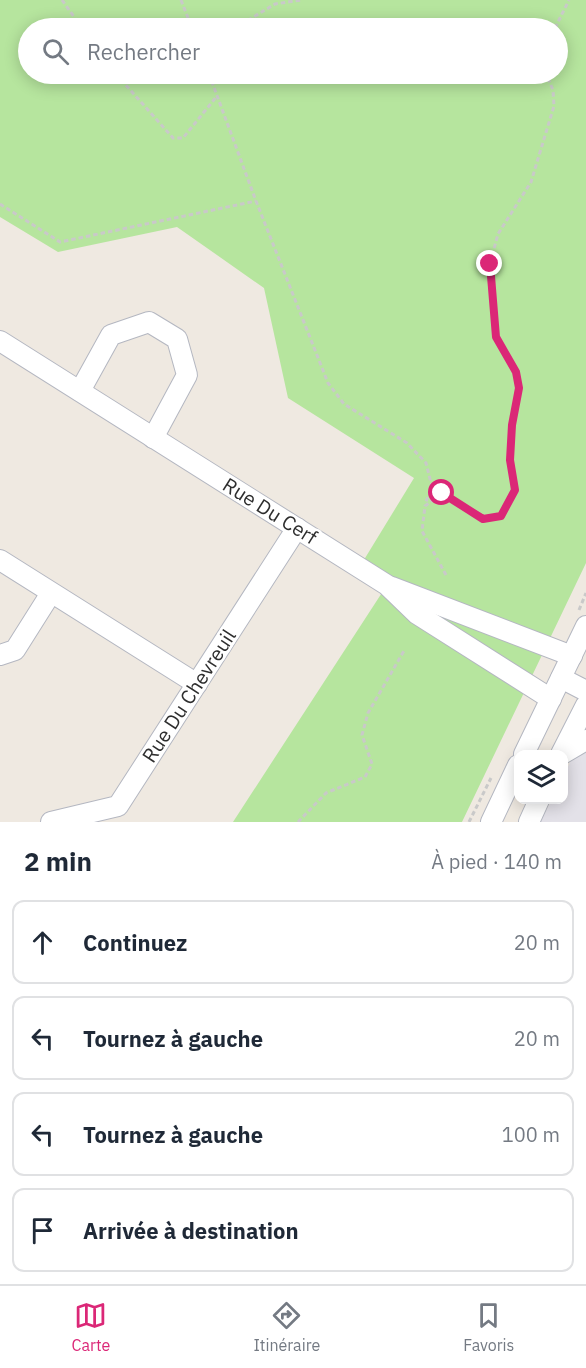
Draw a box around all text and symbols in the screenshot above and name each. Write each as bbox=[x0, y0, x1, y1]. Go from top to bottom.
search box bbox=[18, 18, 568, 84]
icon: search bbox=[39, 35, 72, 68]
text: Rechercher bbox=[87, 37, 200, 66]
route end bbox=[476, 250, 502, 276]
street label: Rue Du Cerf bbox=[218, 471, 323, 551]
route start bbox=[428, 479, 454, 505]
street label: Rue Du Chevreuil bbox=[135, 624, 242, 768]
map controls bbox=[514, 750, 568, 804]
button: layers bbox=[514, 750, 568, 804]
text: 2 min bbox=[24, 844, 92, 878]
text: À pied · 140 m bbox=[431, 848, 562, 875]
icon: ahead bbox=[26, 926, 59, 959]
text: Continuez bbox=[83, 928, 187, 957]
text: 20 m bbox=[514, 929, 560, 956]
icon: left bbox=[26, 1022, 59, 1055]
text: Tournez à gauche bbox=[83, 1024, 263, 1053]
text: 20 m bbox=[514, 1025, 560, 1052]
icon: left bbox=[26, 1118, 59, 1151]
text: Tournez à gauche bbox=[83, 1120, 263, 1149]
text: 100 m bbox=[502, 1121, 560, 1148]
icon: arrive bbox=[26, 1214, 59, 1247]
text: Arrivée à destination bbox=[83, 1216, 299, 1245]
tab: Carte bbox=[72, 1299, 110, 1355]
tab: Itinéraire bbox=[253, 1299, 320, 1355]
tab: Favoris bbox=[463, 1299, 514, 1355]

